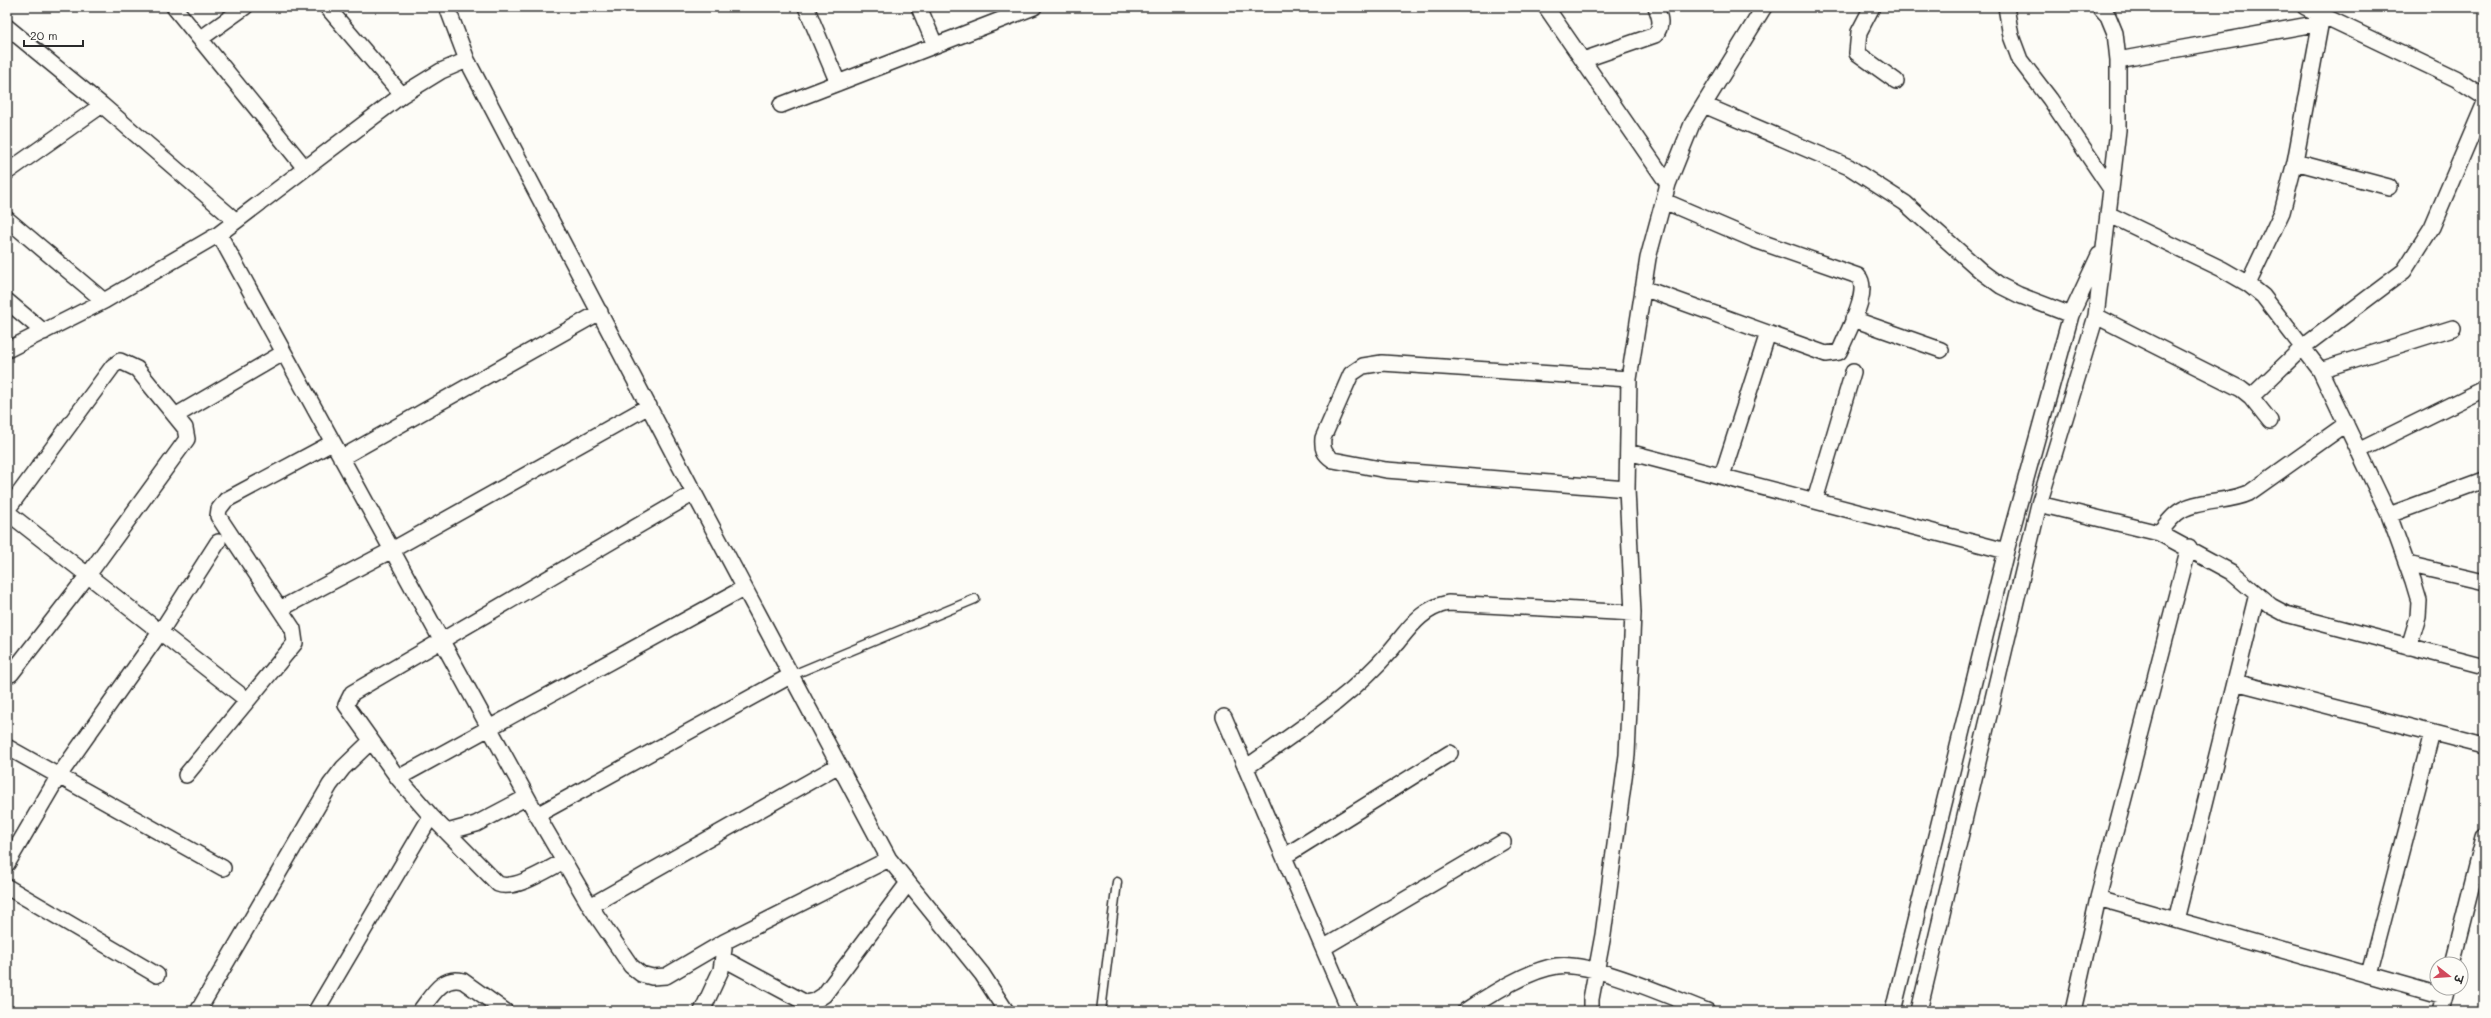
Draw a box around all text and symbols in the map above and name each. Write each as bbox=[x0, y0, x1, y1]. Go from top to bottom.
scale bar bbox=[24, 22, 83, 48]
text: 20 m bbox=[30, 27, 58, 43]
north arrow bbox=[2429, 956, 2469, 996]
text: उ bbox=[2450, 972, 2468, 986]

